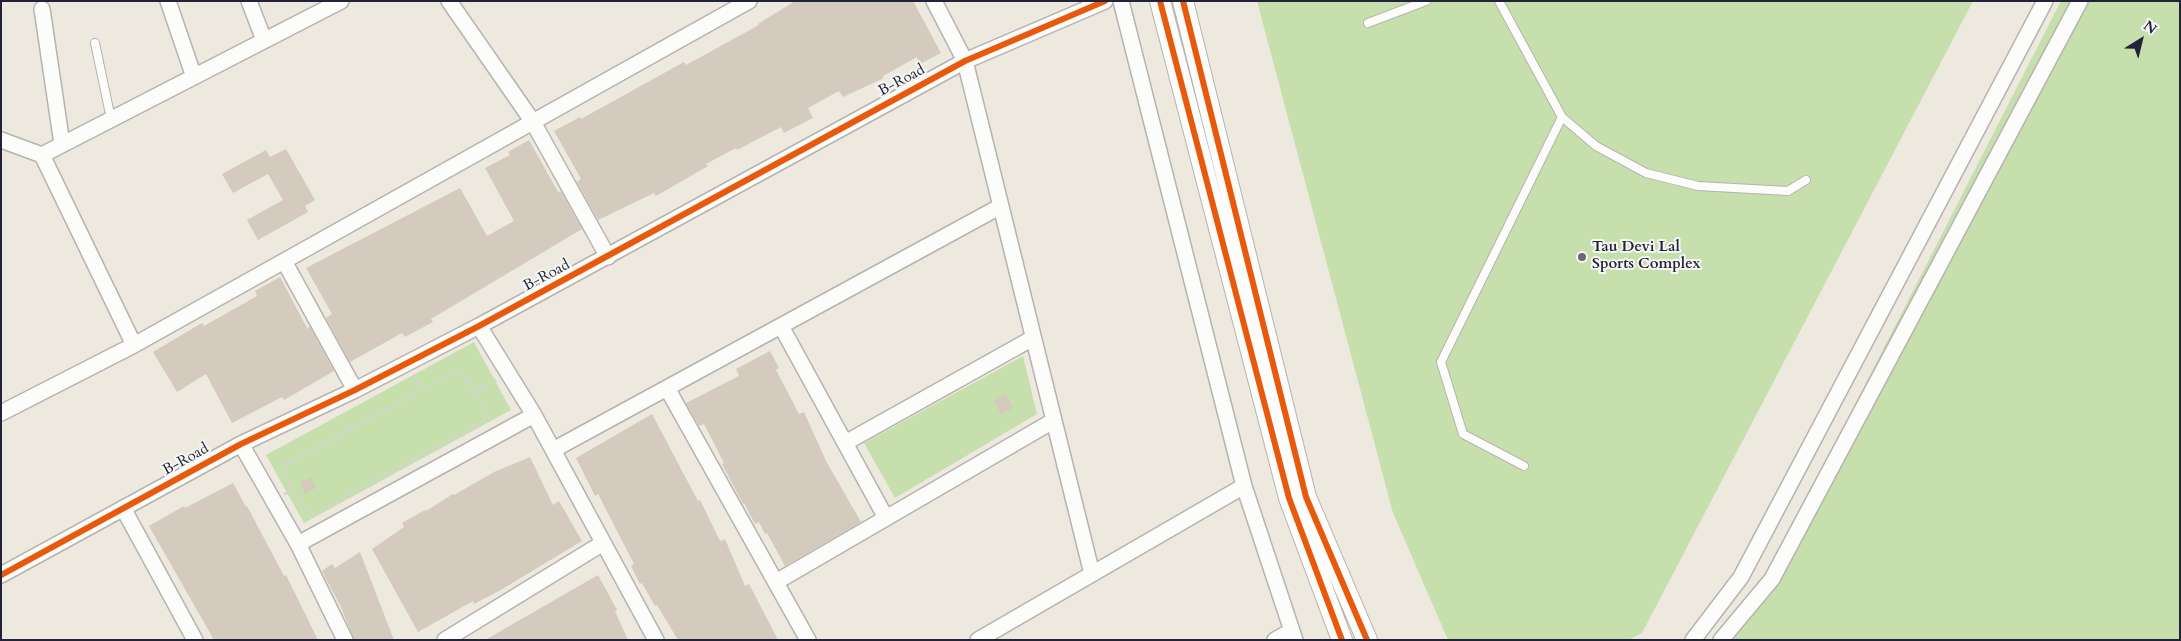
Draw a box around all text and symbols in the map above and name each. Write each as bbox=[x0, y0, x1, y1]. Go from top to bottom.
north arrow bbox=[2116, 15, 2166, 65]
text: N bbox=[2140, 16, 2161, 39]
street label: B-Road bbox=[876, 61, 928, 101]
place label: Tau Devi Lal Sports Complex bbox=[1592, 239, 1701, 274]
marker: Tau Devi Lal Sports Complex bbox=[1576, 251, 1588, 263]
street label: B-Road bbox=[521, 256, 573, 296]
street label: B-Road bbox=[160, 440, 212, 480]

